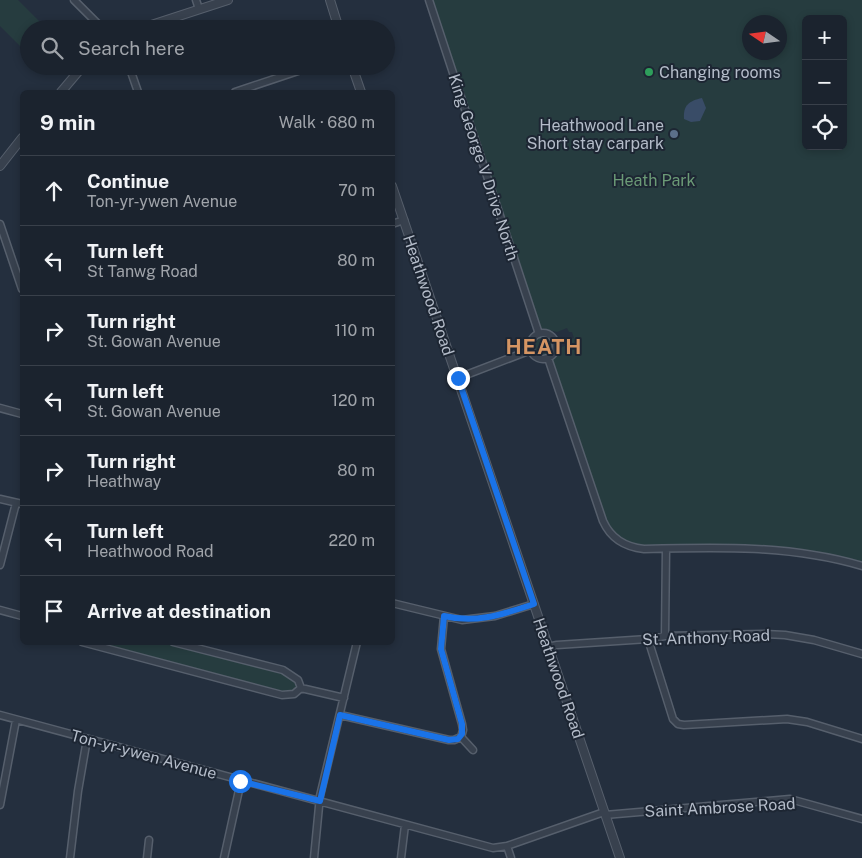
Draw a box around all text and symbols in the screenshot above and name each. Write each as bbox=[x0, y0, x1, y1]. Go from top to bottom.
north arrow bbox=[742, 15, 787, 60]
map controls bbox=[802, 15, 847, 150]
button: + bbox=[802, 15, 847, 60]
search box bbox=[20, 20, 395, 75]
icon: search bbox=[38, 34, 66, 62]
text: Search here bbox=[78, 37, 185, 59]
button: − bbox=[802, 60, 847, 105]
place label: Changing rooms bbox=[659, 63, 780, 82]
marker: Changing rooms bbox=[643, 66, 655, 78]
street label: King George V Drive North bbox=[444, 71, 523, 263]
button: locate bbox=[802, 105, 847, 150]
text: 9 min bbox=[40, 110, 96, 135]
text: Walk · 680 m bbox=[279, 113, 375, 132]
place label: Heathwood Lane Short stay carpark bbox=[527, 116, 664, 153]
marker: Heathwood Lane Short stay carpark bbox=[668, 128, 680, 140]
text: Continue bbox=[87, 170, 169, 192]
park label: Heath Park bbox=[612, 171, 696, 190]
icon: ahead bbox=[40, 177, 68, 205]
text: 70 m bbox=[338, 181, 375, 200]
text: Ton-yr-ywen Avenue bbox=[87, 192, 237, 211]
street label: Heathwood Road bbox=[399, 232, 458, 358]
text: Turn left bbox=[87, 240, 164, 262]
icon: left bbox=[40, 247, 68, 275]
text: 80 m bbox=[337, 251, 375, 270]
text: St Tanwg Road bbox=[87, 262, 198, 281]
text: Turn right bbox=[87, 310, 176, 332]
icon: right bbox=[40, 317, 68, 345]
text: 110 m bbox=[334, 321, 375, 340]
text: St. Gowan Avenue bbox=[87, 332, 221, 351]
district label: HEATH bbox=[505, 334, 583, 359]
route end bbox=[447, 367, 470, 390]
text: Turn left bbox=[87, 380, 164, 402]
icon: left bbox=[40, 387, 68, 415]
text: 120 m bbox=[331, 391, 375, 410]
text: St. Gowan Avenue bbox=[87, 402, 221, 421]
text: Turn right bbox=[87, 450, 176, 472]
icon: right bbox=[40, 457, 68, 485]
text: 80 m bbox=[337, 461, 375, 480]
text: Heathway bbox=[87, 472, 161, 491]
text: Turn left bbox=[87, 520, 164, 542]
icon: left bbox=[40, 527, 68, 555]
text: 220 m bbox=[328, 531, 375, 550]
text: Heathwood Road bbox=[87, 542, 214, 561]
icon: arrive bbox=[40, 597, 68, 625]
text: Arrive at destination bbox=[87, 600, 271, 622]
street label: Heathwood Road bbox=[529, 615, 588, 741]
street label: St. Anthony Road bbox=[642, 626, 770, 649]
street label: Ton-yr-ywen Avenue bbox=[69, 726, 219, 783]
route start bbox=[229, 770, 252, 793]
street label: Saint Ambrose Road bbox=[644, 794, 796, 821]

